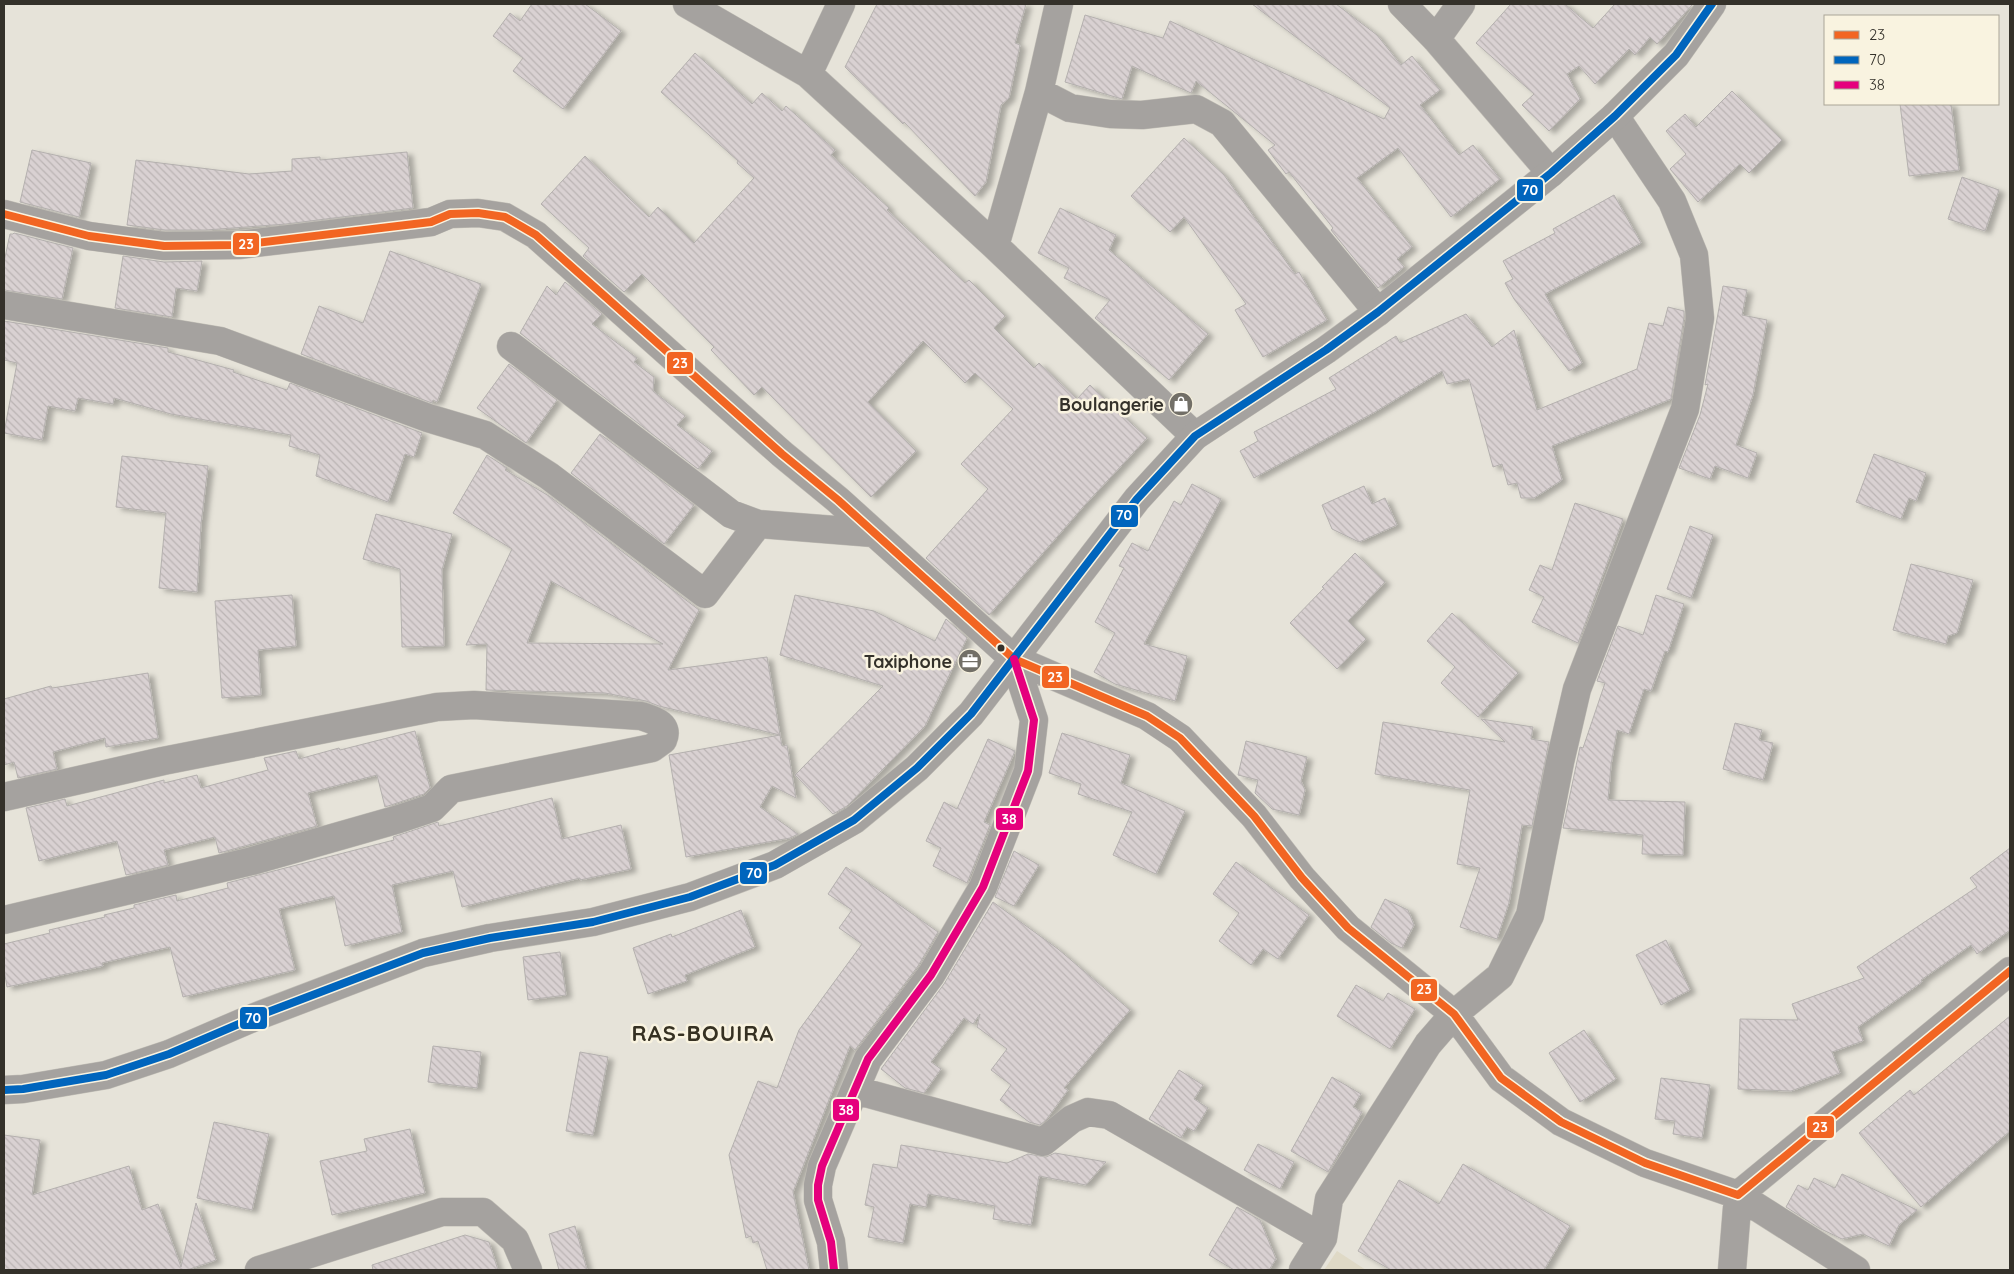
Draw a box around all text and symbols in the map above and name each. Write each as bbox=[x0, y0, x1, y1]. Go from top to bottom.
legend bbox=[1824, 15, 1999, 105]
text: 23 bbox=[1869, 25, 1885, 44]
text: 70 bbox=[1869, 50, 1886, 69]
text: 38 bbox=[1869, 75, 1885, 94]
line badge: 70 bbox=[1516, 178, 1544, 202]
text: 70 bbox=[1522, 181, 1539, 199]
line badge: 23 bbox=[232, 232, 260, 256]
text: 23 bbox=[238, 235, 254, 253]
line badge: 23 bbox=[666, 351, 694, 375]
text: 23 bbox=[672, 354, 688, 372]
shop icon: Boulangerie bbox=[1168, 391, 1194, 417]
place label: Boulangerie bbox=[1059, 393, 1164, 416]
line badge: 70 bbox=[1110, 504, 1139, 528]
text: 70 bbox=[1116, 506, 1133, 524]
unlabelled marker bbox=[996, 643, 1006, 653]
office icon: Taxiphone bbox=[957, 648, 983, 674]
place label: Taxiphone bbox=[864, 650, 952, 673]
line badge: 23 bbox=[1041, 665, 1070, 689]
text: 23 bbox=[1047, 668, 1063, 686]
line badge: 38 bbox=[995, 807, 1024, 831]
text: 38 bbox=[1001, 810, 1017, 828]
line badge: 70 bbox=[739, 861, 768, 885]
text: 70 bbox=[746, 864, 763, 882]
line badge: 23 bbox=[1410, 978, 1438, 1002]
text: 23 bbox=[1416, 980, 1432, 998]
line badge: 70 bbox=[239, 1006, 268, 1030]
text: 70 bbox=[245, 1009, 262, 1027]
district label: RAS-BOUIRA bbox=[632, 1019, 774, 1047]
line badge: 38 bbox=[832, 1098, 860, 1122]
text: 38 bbox=[838, 1101, 854, 1119]
line badge: 23 bbox=[1806, 1115, 1835, 1139]
text: 23 bbox=[1812, 1118, 1828, 1136]

